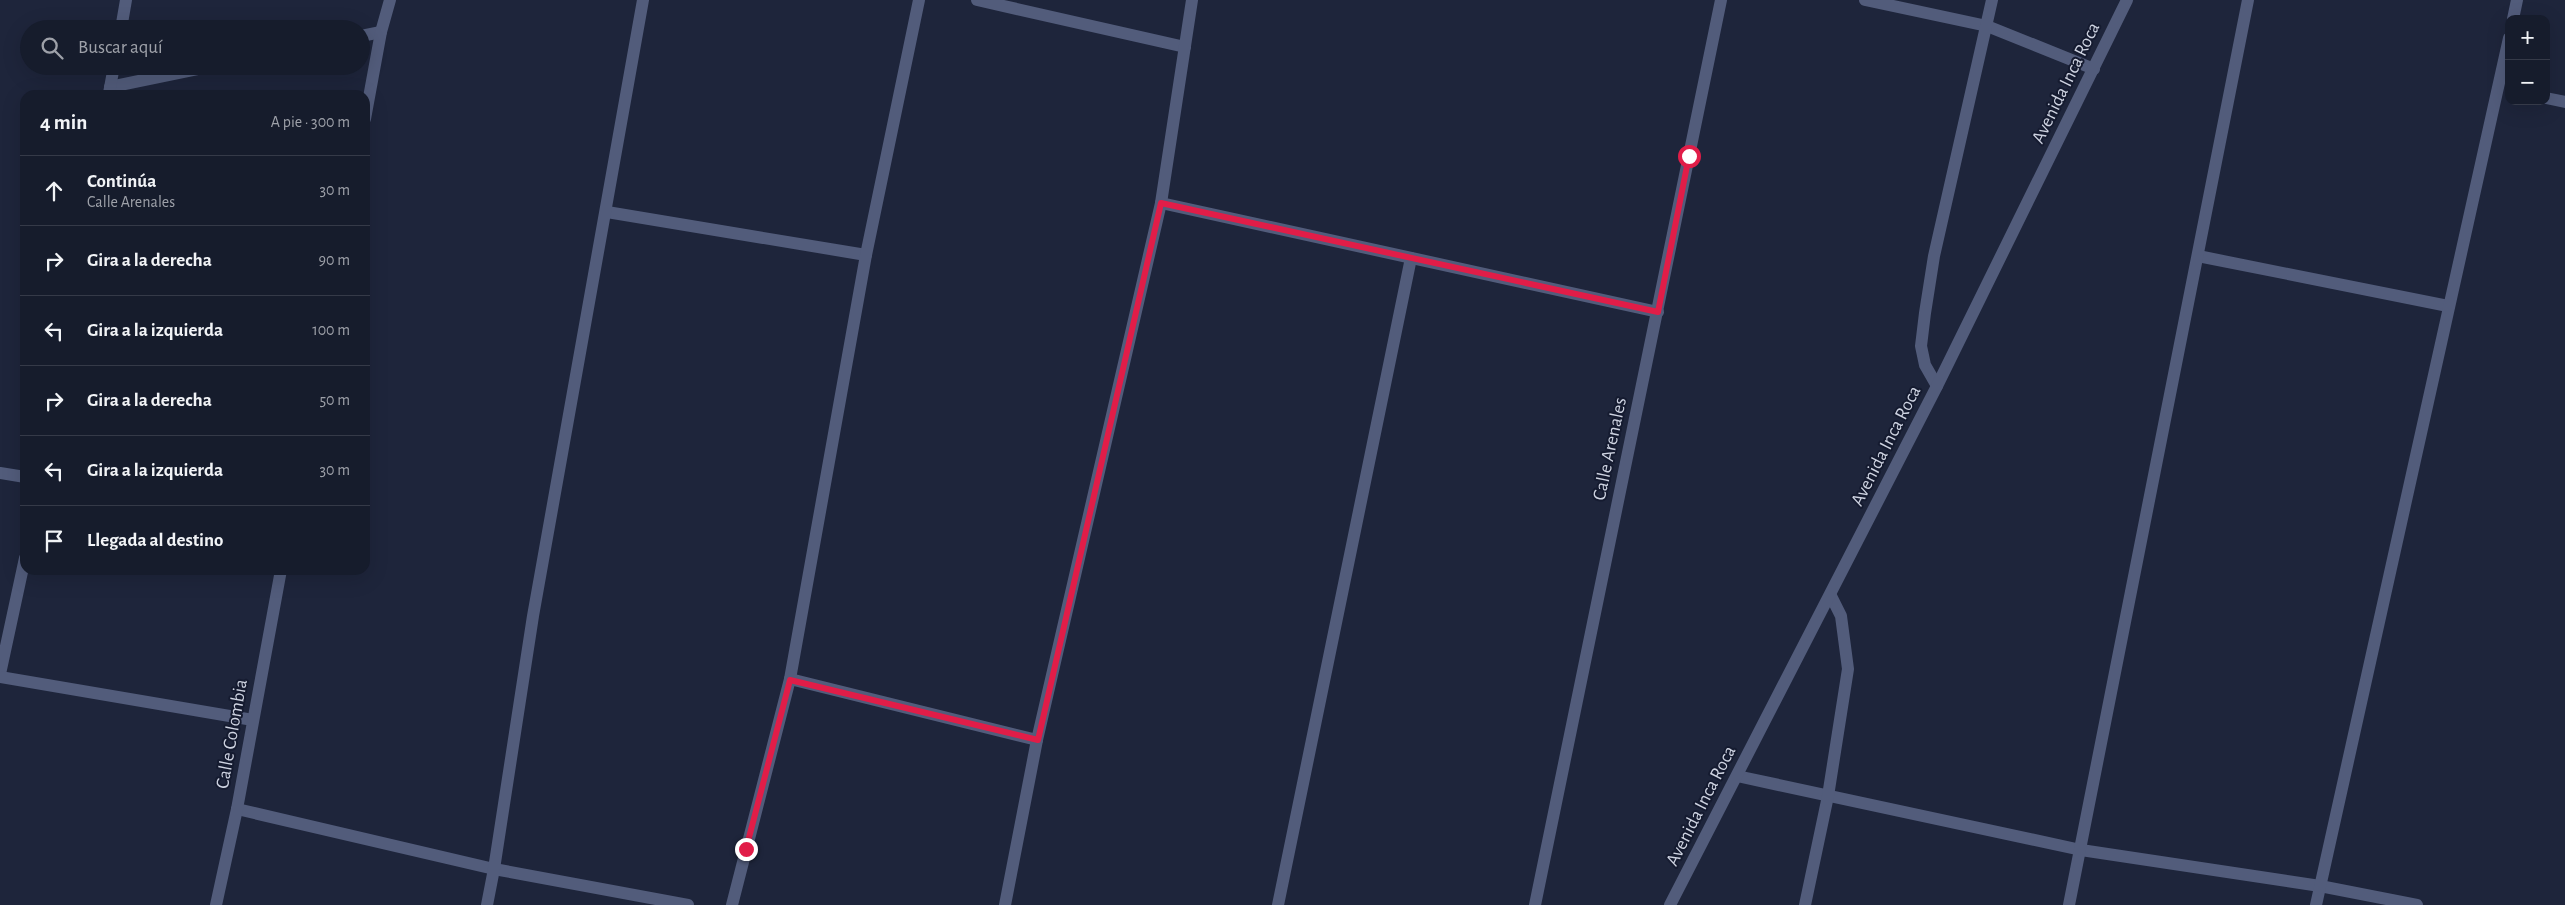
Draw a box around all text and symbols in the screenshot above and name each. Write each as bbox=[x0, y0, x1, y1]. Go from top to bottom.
map controls bbox=[2505, 15, 2550, 105]
button: + bbox=[2505, 15, 2550, 60]
street label: Avenida Inca Roca bbox=[2028, 19, 2104, 147]
search box bbox=[20, 20, 370, 75]
icon: search bbox=[38, 34, 66, 62]
text: Buscar aquí bbox=[78, 38, 163, 57]
button: − bbox=[2505, 60, 2550, 105]
text: 4 min bbox=[40, 112, 87, 133]
text: A pie · 300 m bbox=[271, 114, 350, 130]
route start bbox=[1678, 145, 1701, 168]
text: Continúa bbox=[87, 172, 156, 191]
icon: ahead bbox=[40, 177, 68, 205]
text: 30 m bbox=[320, 182, 350, 198]
text: Calle Arenales bbox=[87, 194, 175, 210]
icon: right bbox=[40, 247, 68, 275]
text: Gira a la derecha bbox=[87, 251, 212, 270]
text: 90 m bbox=[319, 252, 350, 268]
icon: left bbox=[40, 317, 68, 345]
text: Gira a la izquierda bbox=[87, 321, 223, 340]
text: 100 m bbox=[312, 322, 350, 338]
street label: Avenida Inca Roca bbox=[1848, 383, 1925, 509]
icon: right bbox=[40, 387, 68, 415]
text: Gira a la derecha bbox=[87, 391, 212, 410]
text: 50 m bbox=[319, 392, 350, 408]
street label: Calle Arenales bbox=[1590, 396, 1630, 502]
icon: left bbox=[40, 457, 68, 485]
text: Gira a la izquierda bbox=[87, 461, 223, 480]
text: 30 m bbox=[320, 462, 350, 478]
icon: arrive bbox=[40, 527, 68, 555]
text: Llegada al destino bbox=[87, 531, 224, 550]
street label: Calle Colombia bbox=[213, 678, 251, 790]
street label: Avenida Inca Roca bbox=[1663, 743, 1740, 869]
route end bbox=[735, 838, 758, 861]

